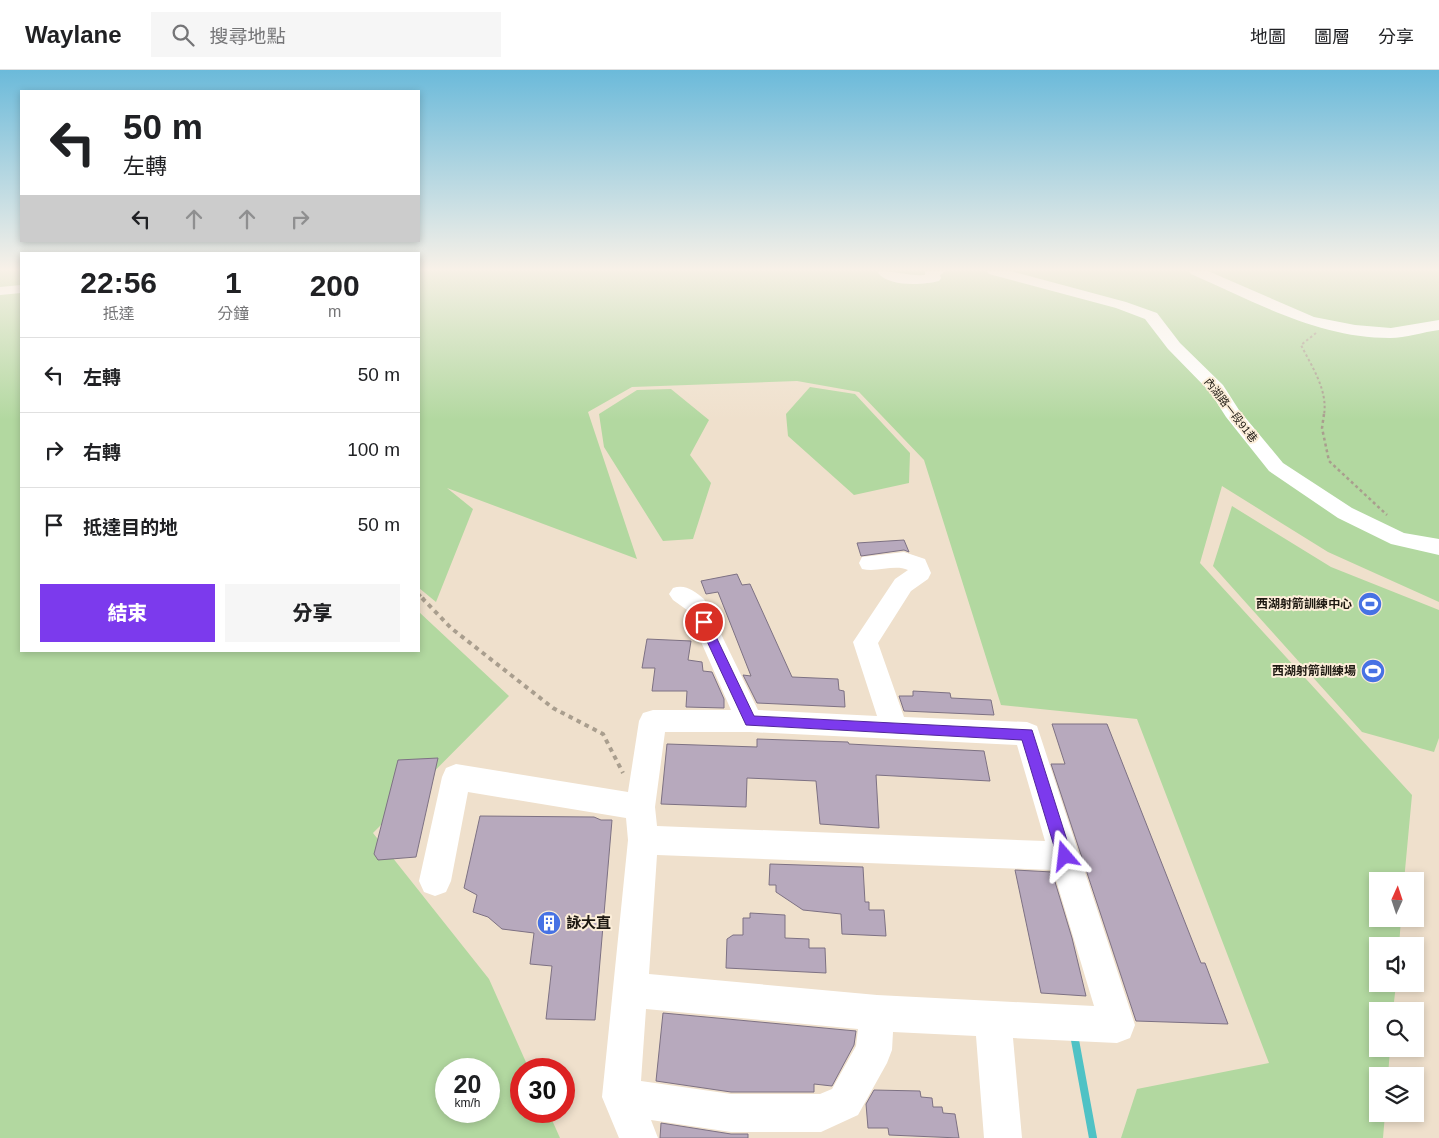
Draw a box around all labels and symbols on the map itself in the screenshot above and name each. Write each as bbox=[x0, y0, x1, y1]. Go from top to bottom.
street label: 內湖路一段91巷 bbox=[1202, 375, 1260, 445]
sports icon: 西湖射箭訓練中心 bbox=[1357, 591, 1383, 617]
place label: 西湖射箭訓練中心 bbox=[1256, 597, 1352, 611]
pin bbox=[683, 601, 725, 643]
sports icon: 西湖射箭訓練場 bbox=[1360, 658, 1386, 684]
place label: 西湖射箭訓練場 bbox=[1272, 664, 1356, 678]
position arrow bbox=[1038, 829, 1090, 881]
north arrow bbox=[1369, 872, 1424, 928]
building icon: 詠大直 bbox=[536, 910, 562, 936]
place label: 詠大直 bbox=[566, 914, 611, 931]
speed limit sign: 30 bbox=[510, 1058, 575, 1123]

